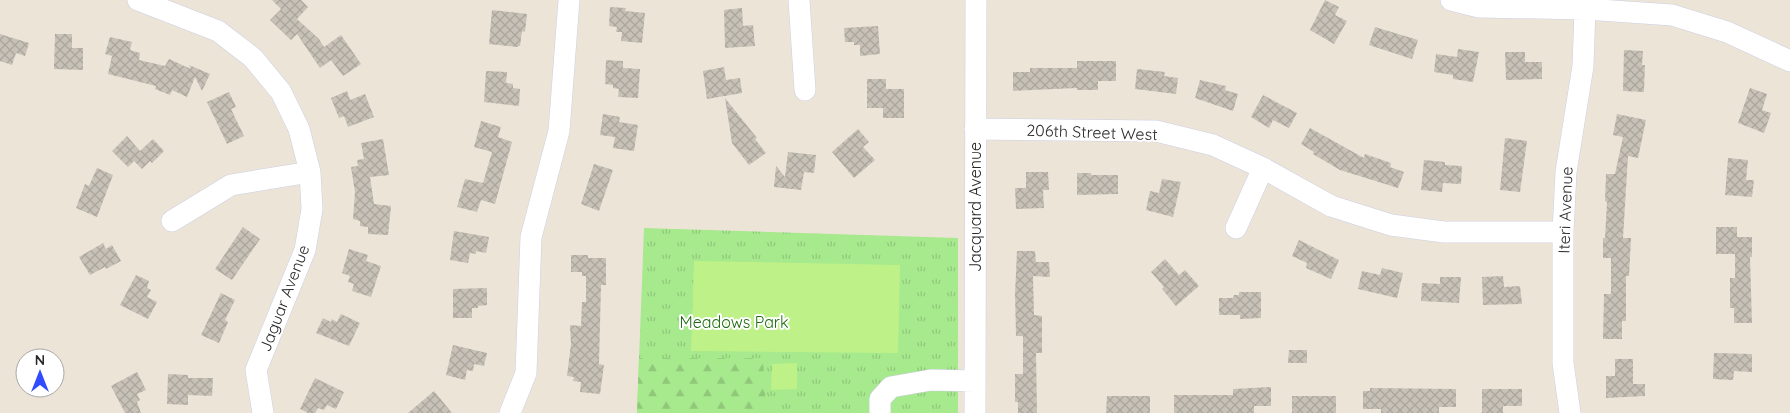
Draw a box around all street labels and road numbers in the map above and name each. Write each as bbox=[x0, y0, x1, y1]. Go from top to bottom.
street label: 206th Street West bbox=[1026, 120, 1158, 144]
street label: Jacquard Avenue bbox=[965, 142, 985, 272]
street label: Iteri Avenue bbox=[1553, 166, 1577, 254]
street label: Jaguar Avenue bbox=[254, 242, 314, 354]

